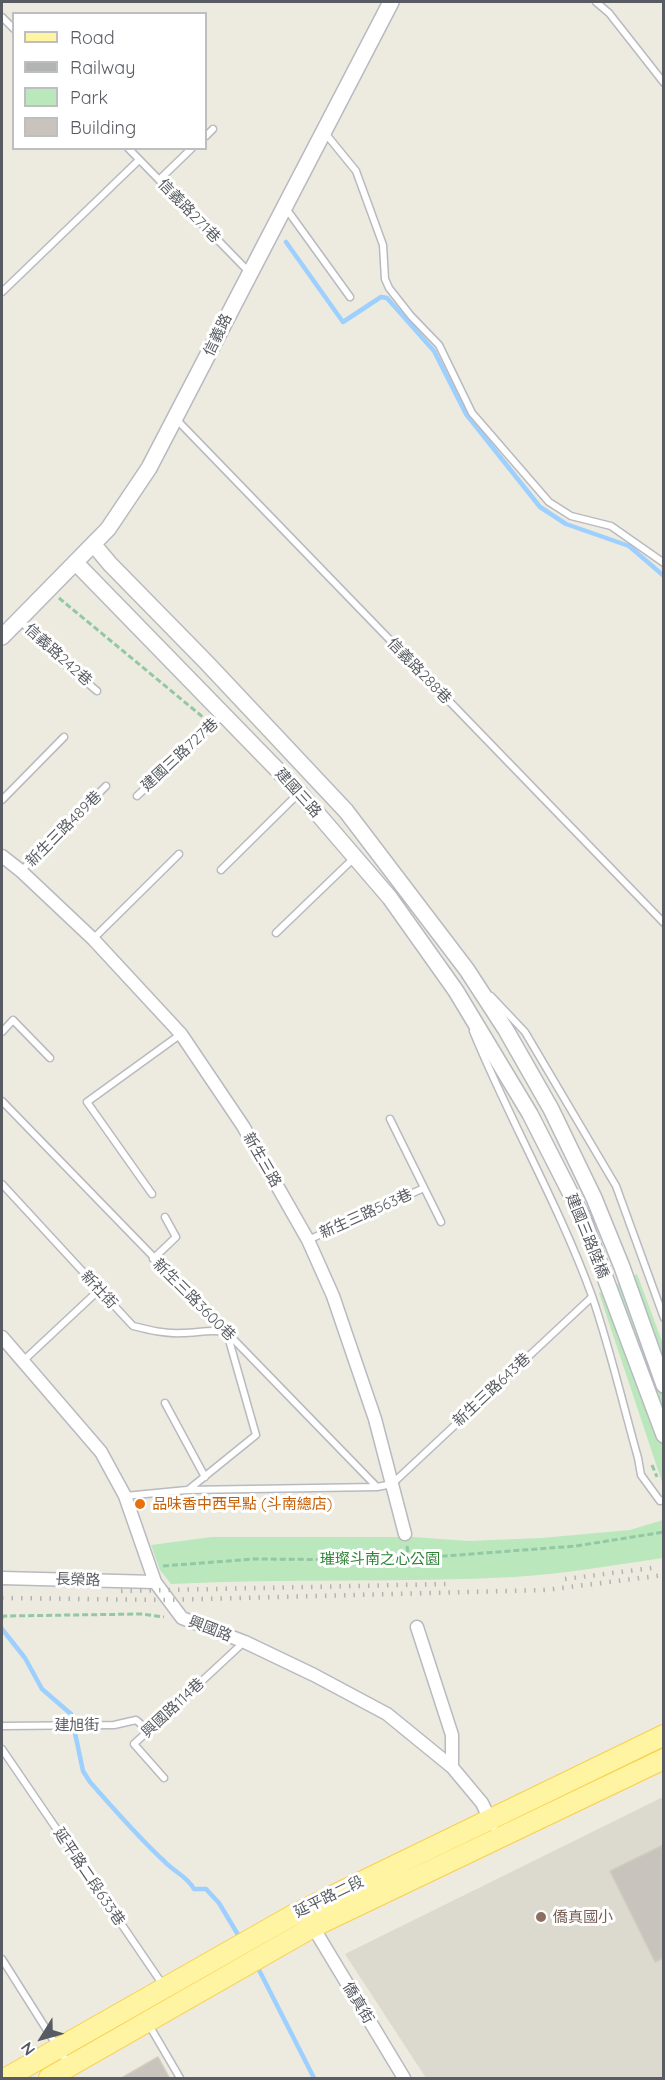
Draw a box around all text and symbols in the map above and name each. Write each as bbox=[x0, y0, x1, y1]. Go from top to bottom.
legend bbox=[12, 12, 207, 150]
text: Road bbox=[70, 26, 115, 49]
text: Railway bbox=[70, 56, 136, 79]
text: Park bbox=[70, 86, 108, 109]
text: Building bbox=[70, 116, 136, 139]
street label: 信義路271巷 bbox=[154, 175, 224, 247]
street label: 信義路 bbox=[200, 311, 236, 359]
street label: 信義路242巷 bbox=[21, 620, 95, 690]
street label: 信義路288巷 bbox=[383, 634, 455, 708]
street label: 建國三路727巷 bbox=[138, 715, 222, 795]
street label: 建國三路 bbox=[271, 765, 325, 821]
street label: 新生三路489巷 bbox=[23, 788, 105, 870]
street label: 新生三路 bbox=[239, 1130, 285, 1190]
street label: 新生三路563巷 bbox=[317, 1186, 415, 1242]
street label: 建國三路陸橋 bbox=[562, 1191, 612, 1281]
street label: 新生三路3600巷 bbox=[149, 1255, 239, 1345]
street label: 新社街 bbox=[77, 1267, 121, 1313]
street label: 新生三路643巷 bbox=[450, 1350, 534, 1430]
place label: 品味香中西早點 (斗南總店) bbox=[152, 1495, 332, 1513]
marker: 品味香中西早點 (斗南總店) bbox=[133, 1497, 147, 1511]
park label: 璀璨斗南之心公園 bbox=[320, 1550, 440, 1568]
street label: 長榮路 bbox=[55, 1570, 101, 1590]
street label: 興國路 bbox=[186, 1613, 234, 1645]
street label: 興國路114巷 bbox=[138, 1675, 208, 1741]
street label: 建旭街 bbox=[55, 1716, 99, 1734]
street label: 延平路二段633巷 bbox=[50, 1825, 128, 1929]
street label: 延平路二段 bbox=[291, 1872, 367, 1922]
place label: 僑真國小 bbox=[553, 1908, 613, 1926]
marker: 僑真國小 bbox=[534, 1910, 548, 1924]
street label: 僑真街 bbox=[339, 1979, 377, 2027]
north arrow bbox=[12, 2008, 72, 2068]
text: N bbox=[16, 2038, 39, 2060]

